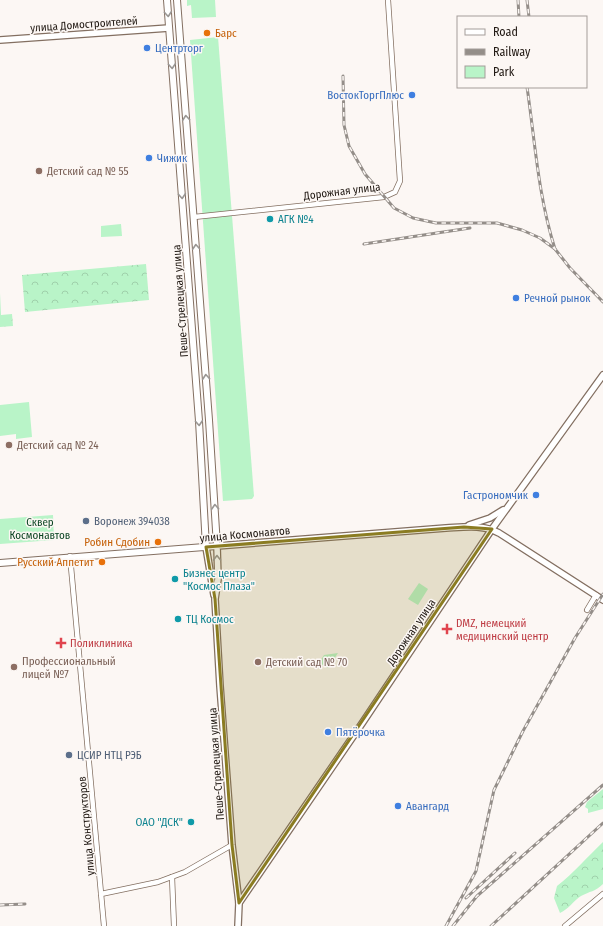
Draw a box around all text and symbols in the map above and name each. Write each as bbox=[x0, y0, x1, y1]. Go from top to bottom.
one-way arrow bbox=[163, 11, 172, 17]
street label: улица Домостроителей bbox=[30, 14, 138, 35]
legend bbox=[457, 16, 587, 88]
text: Road bbox=[493, 25, 518, 39]
place label: Барс bbox=[215, 27, 237, 40]
marker: Барс bbox=[202, 28, 212, 38]
place label: Центрторг bbox=[155, 42, 204, 55]
marker: Центрторг bbox=[142, 43, 152, 53]
text: Railway bbox=[493, 45, 531, 59]
one-way arrow bbox=[168, 63, 177, 69]
text: Park bbox=[493, 65, 515, 79]
place label: ВостокТоргПлюс bbox=[327, 89, 404, 102]
marker: ВостокТоргПлюс bbox=[407, 90, 417, 100]
one-way arrow bbox=[182, 115, 191, 121]
place label: Чижик bbox=[157, 152, 188, 165]
marker: Чижик bbox=[144, 153, 154, 163]
place label: Детский сад № 55 bbox=[46, 165, 129, 178]
marker: Детский сад № 55 bbox=[34, 166, 44, 176]
street label: Дорожная улица bbox=[302, 180, 381, 203]
one-way arrow bbox=[177, 193, 186, 199]
place label: АГК №4 bbox=[278, 213, 314, 226]
marker: АГК №4 bbox=[265, 214, 275, 224]
street label: Пеше-Стрелецкая улица bbox=[170, 244, 191, 358]
one-way arrow bbox=[192, 244, 201, 250]
place label: Речной рынок bbox=[524, 292, 591, 305]
marker: Речной рынок bbox=[511, 293, 521, 303]
one-way arrow bbox=[202, 374, 211, 380]
one-way arrow bbox=[195, 420, 204, 426]
place label: Детский сад № 24 bbox=[16, 439, 99, 452]
marker: Детский сад № 24 bbox=[4, 440, 14, 450]
place label: Гастрономчик bbox=[463, 489, 529, 502]
marker: Гастрономчик bbox=[531, 490, 541, 500]
one-way arrow bbox=[210, 504, 219, 510]
place label: Воронеж 394038 bbox=[94, 515, 170, 528]
park label: Сквер Космонавтов bbox=[10, 516, 70, 542]
marker: Воронеж 394038 bbox=[81, 516, 91, 526]
street label: улица Космонавтов bbox=[199, 524, 291, 545]
place label: Робин Сдобин bbox=[84, 536, 150, 549]
marker: Робин Сдобин bbox=[153, 537, 163, 547]
one-way arrow bbox=[213, 555, 221, 561]
place label: Русский Аппетит bbox=[17, 556, 95, 569]
marker: Русский Аппетит bbox=[97, 557, 107, 567]
place label: Бизнес центр "Космос Плаза" bbox=[183, 567, 255, 593]
marker: Бизнес центр "Космос Плаза" bbox=[170, 574, 180, 584]
street label: Дорожная улица bbox=[384, 597, 438, 669]
place label: ТЦ Космос bbox=[186, 613, 234, 626]
marker: ТЦ Космос bbox=[173, 614, 183, 624]
place label: DMZ, немецкий медицинский центр bbox=[456, 617, 549, 643]
marker: DMZ, немецкий медицинский центр bbox=[441, 623, 453, 635]
marker: Поликлиника bbox=[55, 637, 67, 649]
place label: Поликлиника bbox=[70, 637, 133, 650]
place label: Профессиональный лицей №7 bbox=[22, 655, 116, 681]
place label: Детский сад № 70 bbox=[265, 656, 348, 669]
marker: Детский сад № 70 bbox=[253, 657, 263, 667]
marker: Профессиональный лицей №7 bbox=[9, 662, 19, 672]
street label: Пеше-Стрелецкая улица bbox=[206, 707, 227, 821]
place label: Пятёрочка bbox=[336, 726, 385, 739]
marker: Пятёрочка bbox=[323, 727, 333, 737]
place label: ЦСИР НТЦ РЭБ bbox=[77, 749, 142, 762]
marker: ЦСИР НТЦ РЭБ bbox=[64, 750, 74, 760]
street label: улица Конструкторов bbox=[76, 776, 97, 876]
place label: Авангард bbox=[406, 800, 449, 813]
marker: Авангард bbox=[393, 801, 403, 811]
place label: ОАО "ДСК" bbox=[136, 816, 183, 829]
marker: ОАО "ДСК" bbox=[186, 817, 196, 827]

